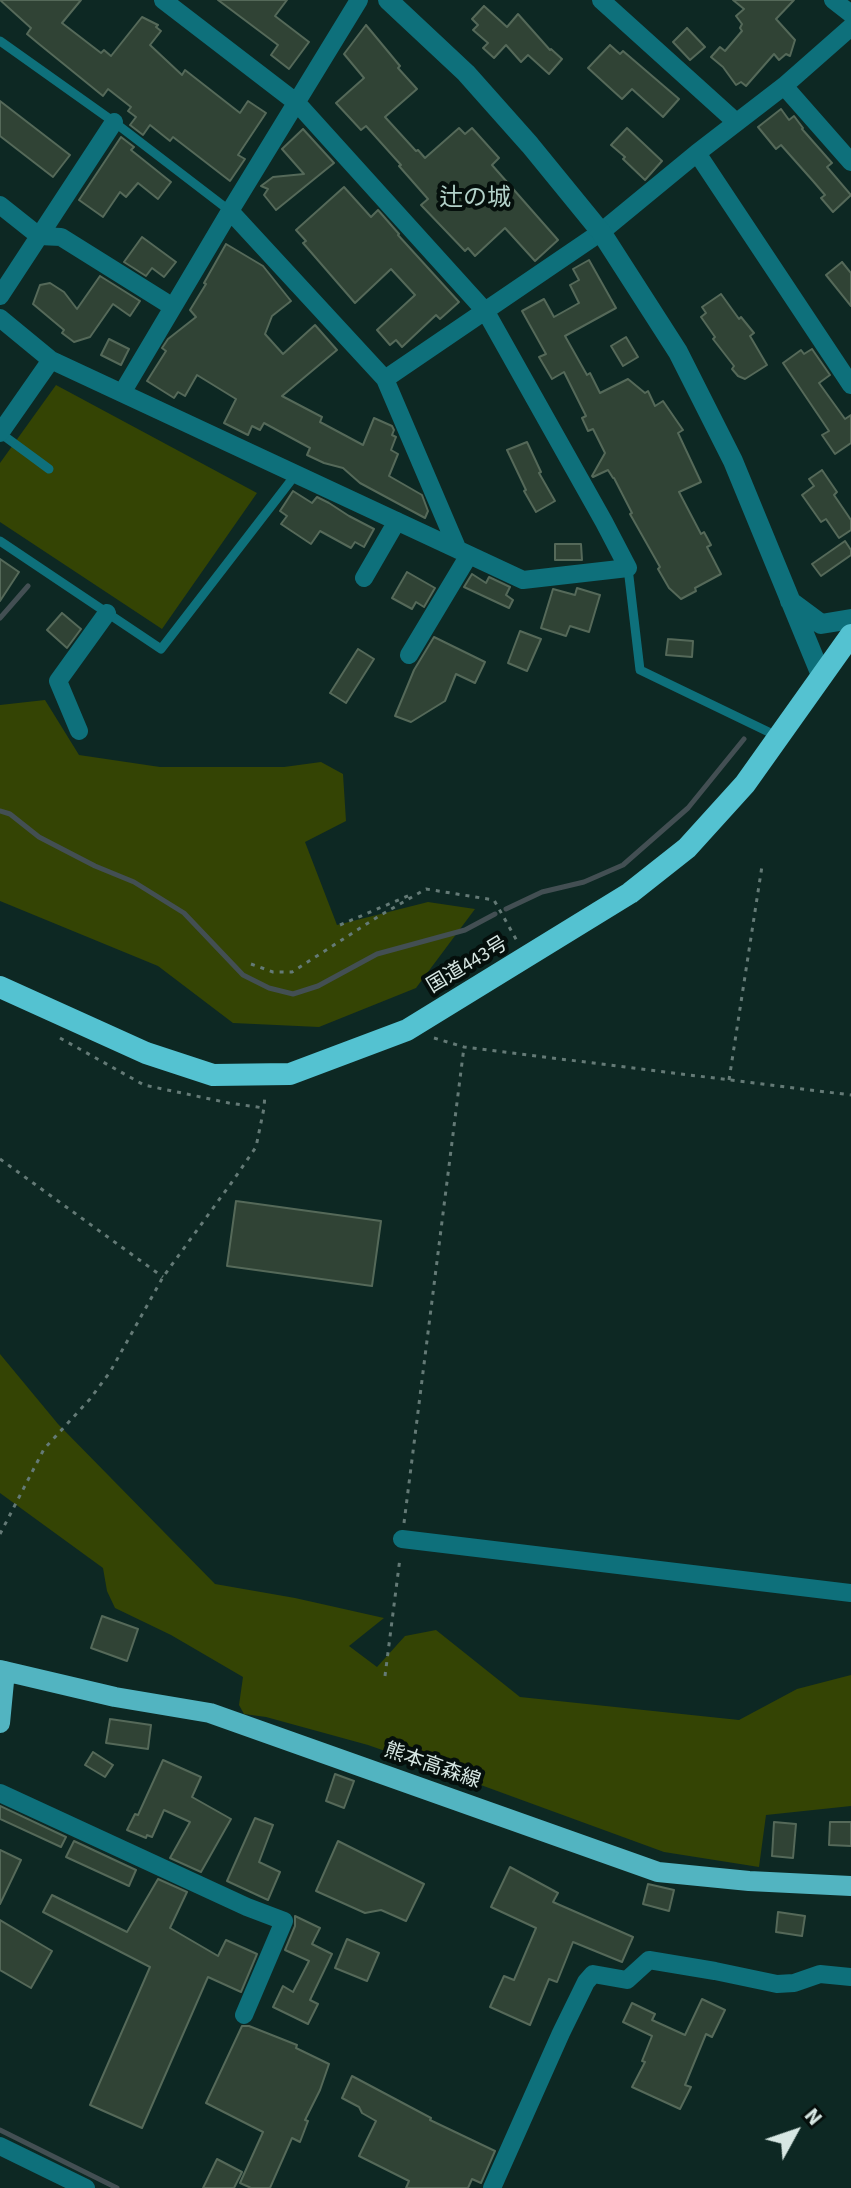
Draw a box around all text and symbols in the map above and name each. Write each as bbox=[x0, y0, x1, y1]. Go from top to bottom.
district label: 辻の城 bbox=[439, 186, 511, 214]
street label: 国道443号 bbox=[423, 933, 513, 999]
street label: 熊本高森線 bbox=[381, 1739, 483, 1795]
north arrow bbox=[755, 2092, 835, 2172]
text: N bbox=[796, 2101, 830, 2132]

